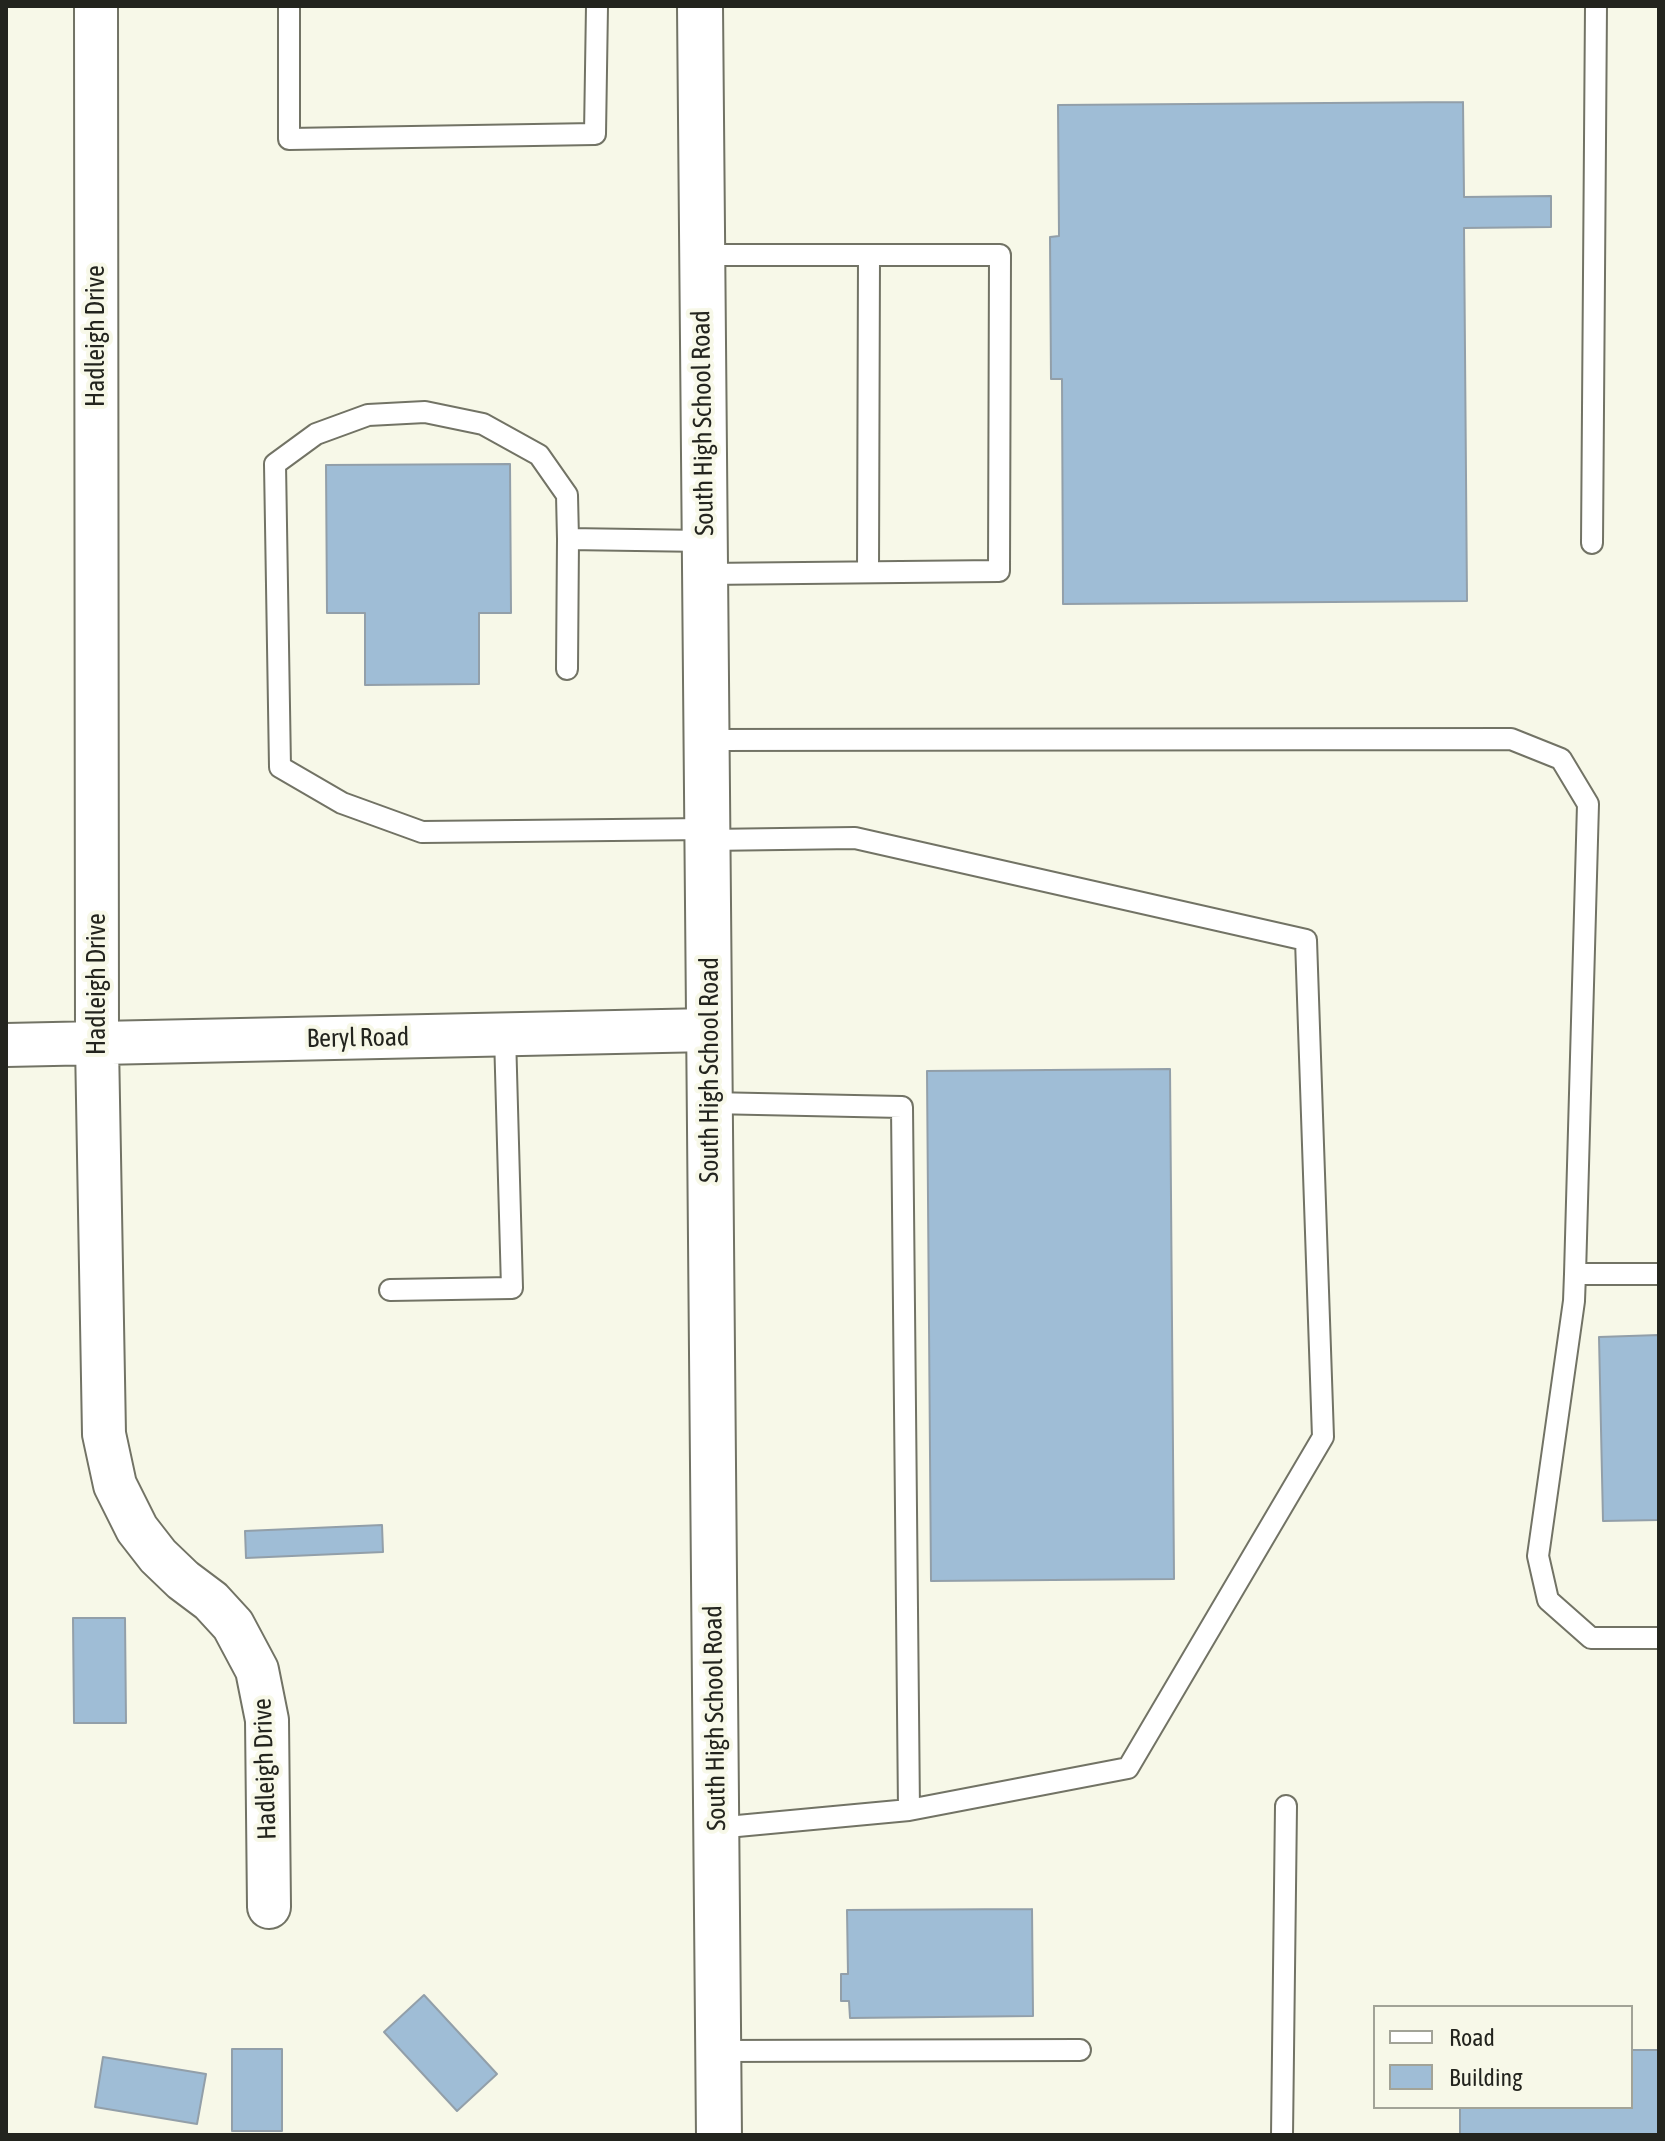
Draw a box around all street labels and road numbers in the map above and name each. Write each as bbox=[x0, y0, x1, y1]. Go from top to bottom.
street label: Hadleigh Drive bbox=[80, 265, 112, 407]
street label: South High School Road bbox=[685, 310, 721, 536]
street label: Hadleigh Drive bbox=[81, 913, 113, 1055]
street label: South High School Road bbox=[694, 957, 726, 1183]
street label: Beryl Road bbox=[306, 1022, 410, 1054]
street label: South High School Road bbox=[697, 1605, 733, 1831]
street label: Hadleigh Drive bbox=[247, 1698, 283, 1840]

